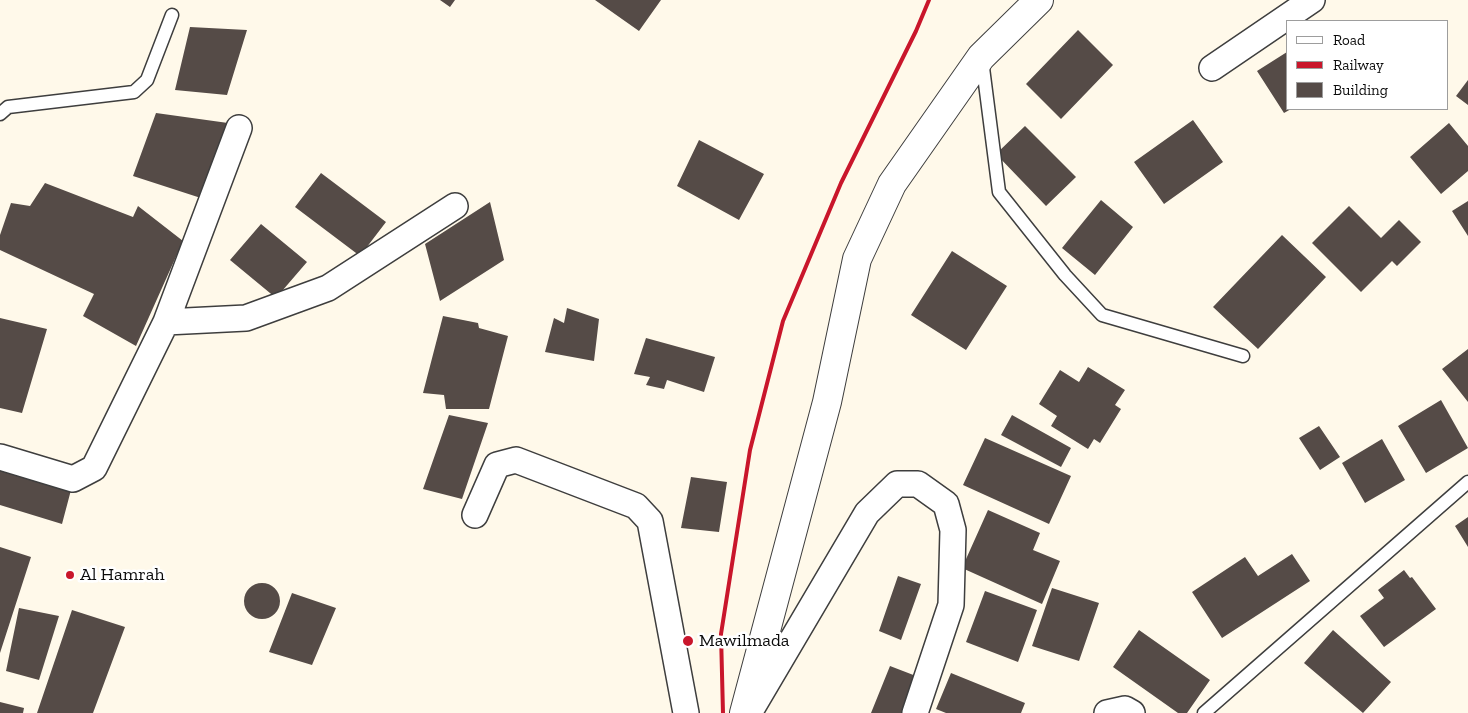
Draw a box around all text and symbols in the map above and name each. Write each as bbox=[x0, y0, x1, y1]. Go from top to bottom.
legend bbox=[1286, 20, 1448, 110]
text: Road bbox=[1333, 31, 1365, 49]
text: Railway bbox=[1333, 56, 1384, 74]
text: Building bbox=[1333, 81, 1388, 99]
place label: Al Hamrah bbox=[80, 564, 165, 586]
marker: Al Hamrah bbox=[64, 569, 76, 581]
place label: Mawilmada bbox=[699, 630, 789, 652]
marker: Mawilmada bbox=[681, 634, 695, 648]

